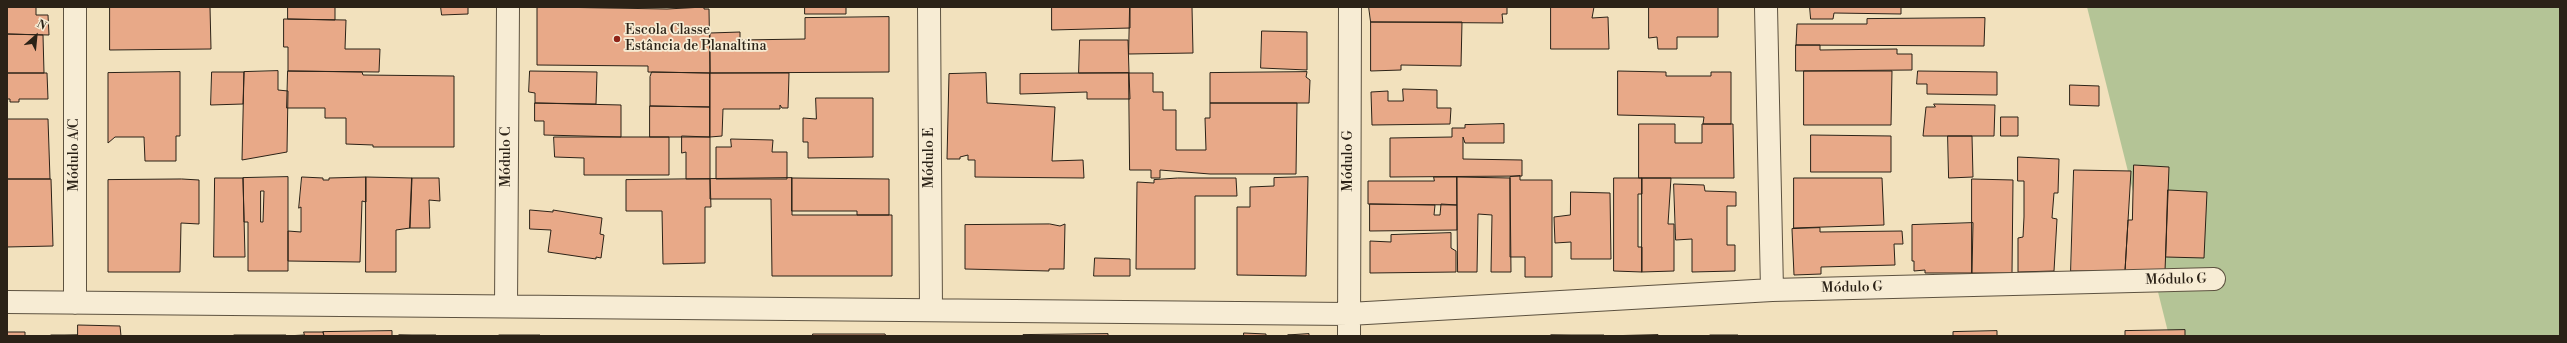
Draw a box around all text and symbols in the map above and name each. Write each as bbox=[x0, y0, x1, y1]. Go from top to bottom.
north arrow bbox=[16, 16, 56, 56]
text: N bbox=[34, 17, 48, 34]
place label: Escola Classe Estância de Planaltina bbox=[625, 23, 766, 56]
marker: Escola Classe Estância de Planaltina bbox=[612, 34, 622, 44]
street label: Módulo A/C bbox=[67, 119, 83, 191]
street label: Módulo C bbox=[499, 127, 515, 187]
street label: Módulo E bbox=[922, 128, 938, 188]
street label: Módulo G bbox=[1341, 130, 1357, 192]
street label: Módulo G bbox=[2145, 271, 2207, 289]
street label: Módulo G bbox=[1821, 279, 1883, 297]

